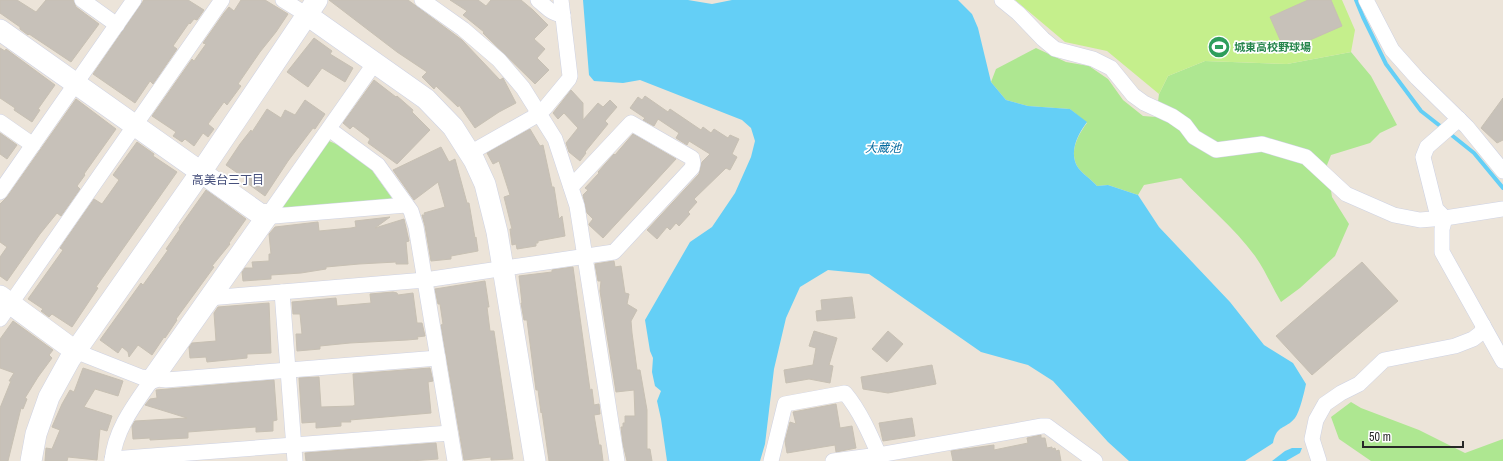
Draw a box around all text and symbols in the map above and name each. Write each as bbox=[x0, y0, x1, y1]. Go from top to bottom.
sports icon: 城東高校野球場 bbox=[1206, 34, 1232, 60]
place label: 城東高校野球場 bbox=[1234, 40, 1311, 54]
water label: 大蔵池 bbox=[865, 140, 902, 156]
district label: 高美台三丁目 bbox=[192, 172, 264, 188]
scale bar bbox=[1363, 423, 1463, 449]
text: 50 m bbox=[1369, 429, 1391, 445]

